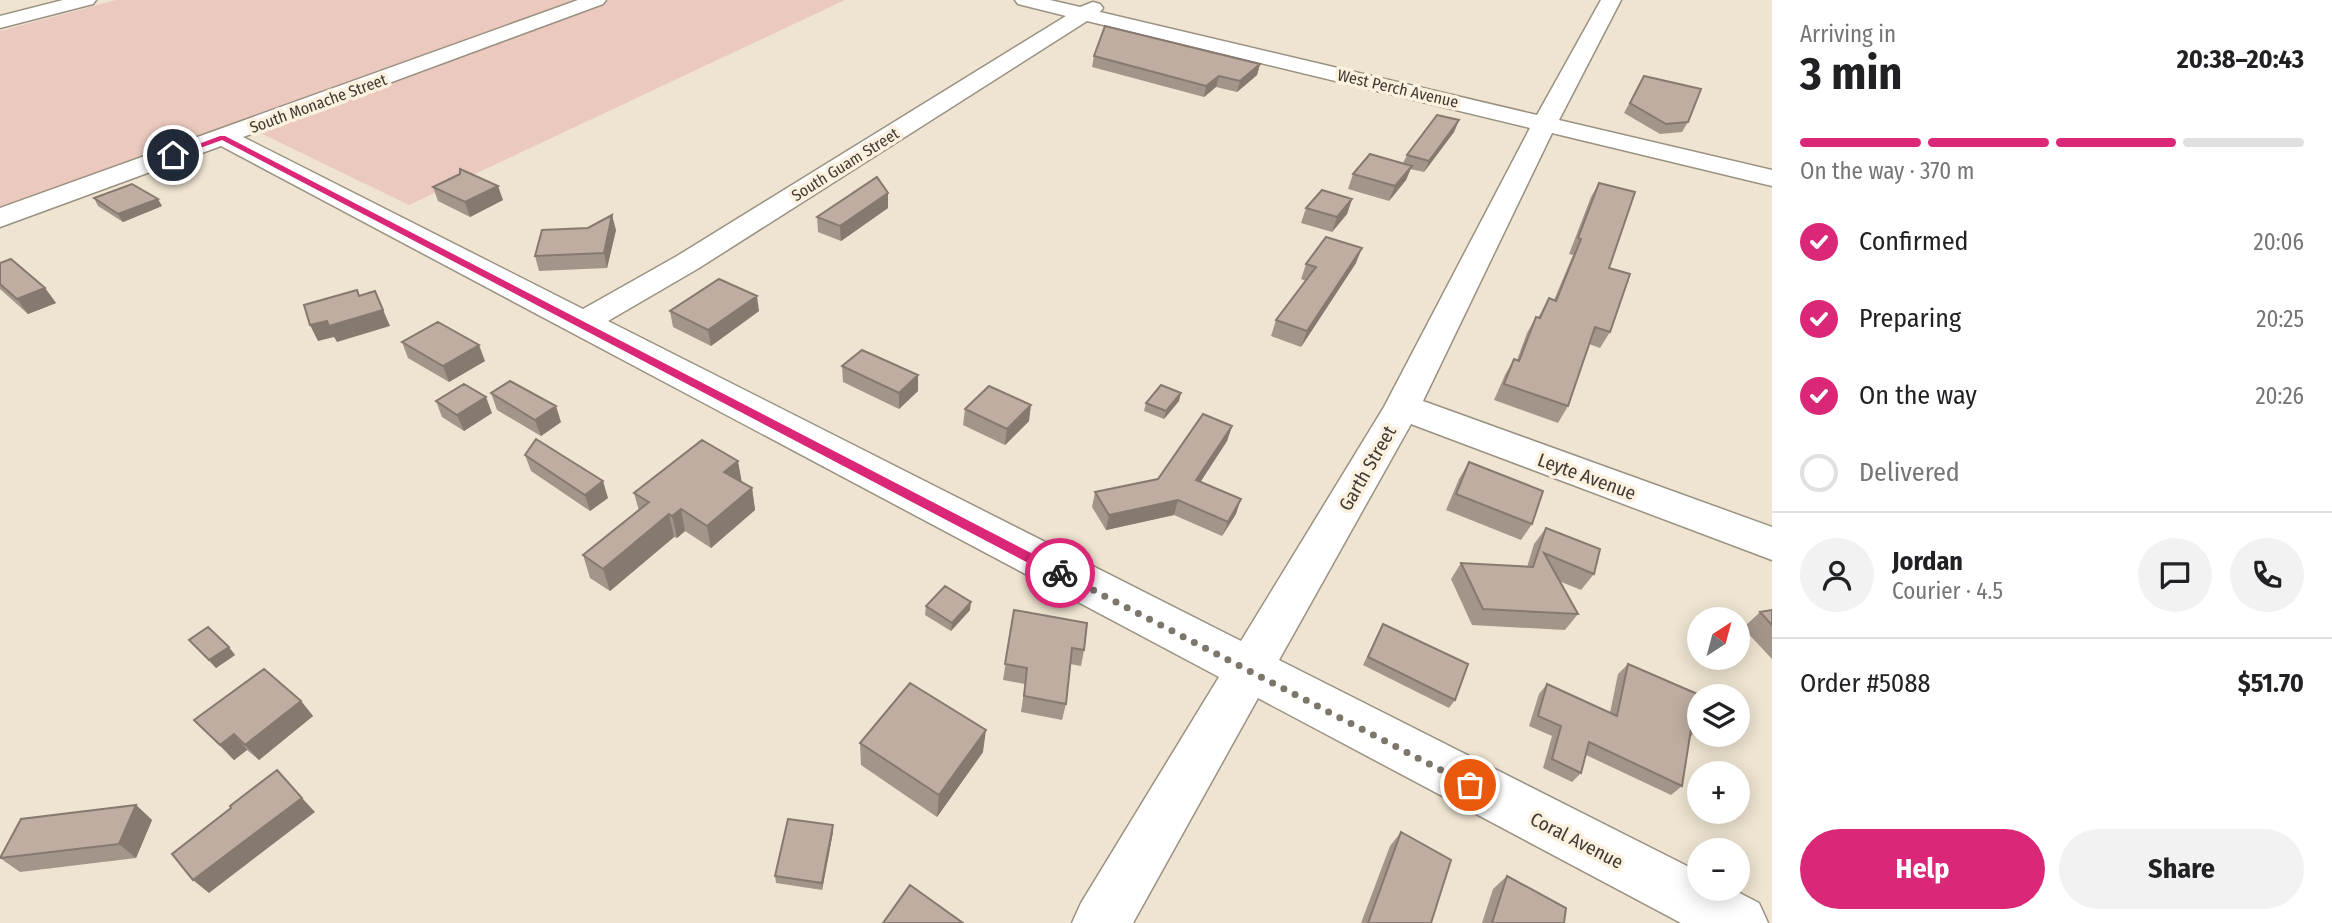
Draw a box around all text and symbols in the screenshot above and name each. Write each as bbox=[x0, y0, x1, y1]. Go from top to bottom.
text: Arriving in bbox=[1800, 20, 1896, 48]
text: 20:38–20:43 bbox=[2177, 44, 2304, 75]
text: 3 min bbox=[1800, 46, 1902, 101]
street label: West Perch Avenue bbox=[1336, 65, 1460, 112]
street label: South Monache Street bbox=[247, 70, 390, 137]
street label: South Guam Street bbox=[788, 123, 903, 205]
pin bbox=[143, 125, 203, 185]
icon: home bbox=[154, 136, 192, 174]
text: On the way · 370 m bbox=[1800, 157, 1974, 185]
icon: check bbox=[1800, 223, 1838, 261]
text: Confirmed bbox=[1859, 226, 1969, 257]
text: 20:06 bbox=[2254, 228, 2304, 256]
icon: check bbox=[1800, 300, 1838, 338]
text: Preparing bbox=[1859, 303, 1961, 334]
text: 20:25 bbox=[2256, 305, 2304, 333]
icon: check bbox=[1800, 377, 1838, 415]
text: On the way bbox=[1859, 380, 1977, 411]
text: 20:26 bbox=[2255, 382, 2304, 410]
street label: Garth Street bbox=[1334, 421, 1401, 515]
street label: Leyte Avenue bbox=[1535, 448, 1639, 505]
text: Delivered bbox=[1859, 457, 1960, 488]
courier bbox=[1025, 538, 1095, 608]
button: person bbox=[1800, 538, 1874, 612]
button: chat bbox=[2138, 538, 2212, 612]
button: phone bbox=[2230, 538, 2304, 612]
text: Jordan bbox=[1892, 546, 1963, 577]
icon: bike bbox=[1041, 554, 1079, 592]
text: Courier · 4.5 bbox=[1892, 577, 2003, 605]
north arrow bbox=[1687, 607, 1750, 670]
map controls bbox=[1687, 607, 1750, 901]
text: Order #5088 bbox=[1800, 668, 1930, 699]
text: $51.70 bbox=[2238, 668, 2304, 699]
button: layers bbox=[1687, 684, 1750, 747]
pin bbox=[1440, 755, 1500, 815]
button: + bbox=[1687, 761, 1750, 824]
icon: bag bbox=[1451, 766, 1489, 804]
street label: Coral Avenue bbox=[1527, 807, 1627, 874]
button: Help bbox=[1800, 829, 2045, 909]
button: Share bbox=[2059, 829, 2304, 909]
button: − bbox=[1687, 838, 1750, 901]

